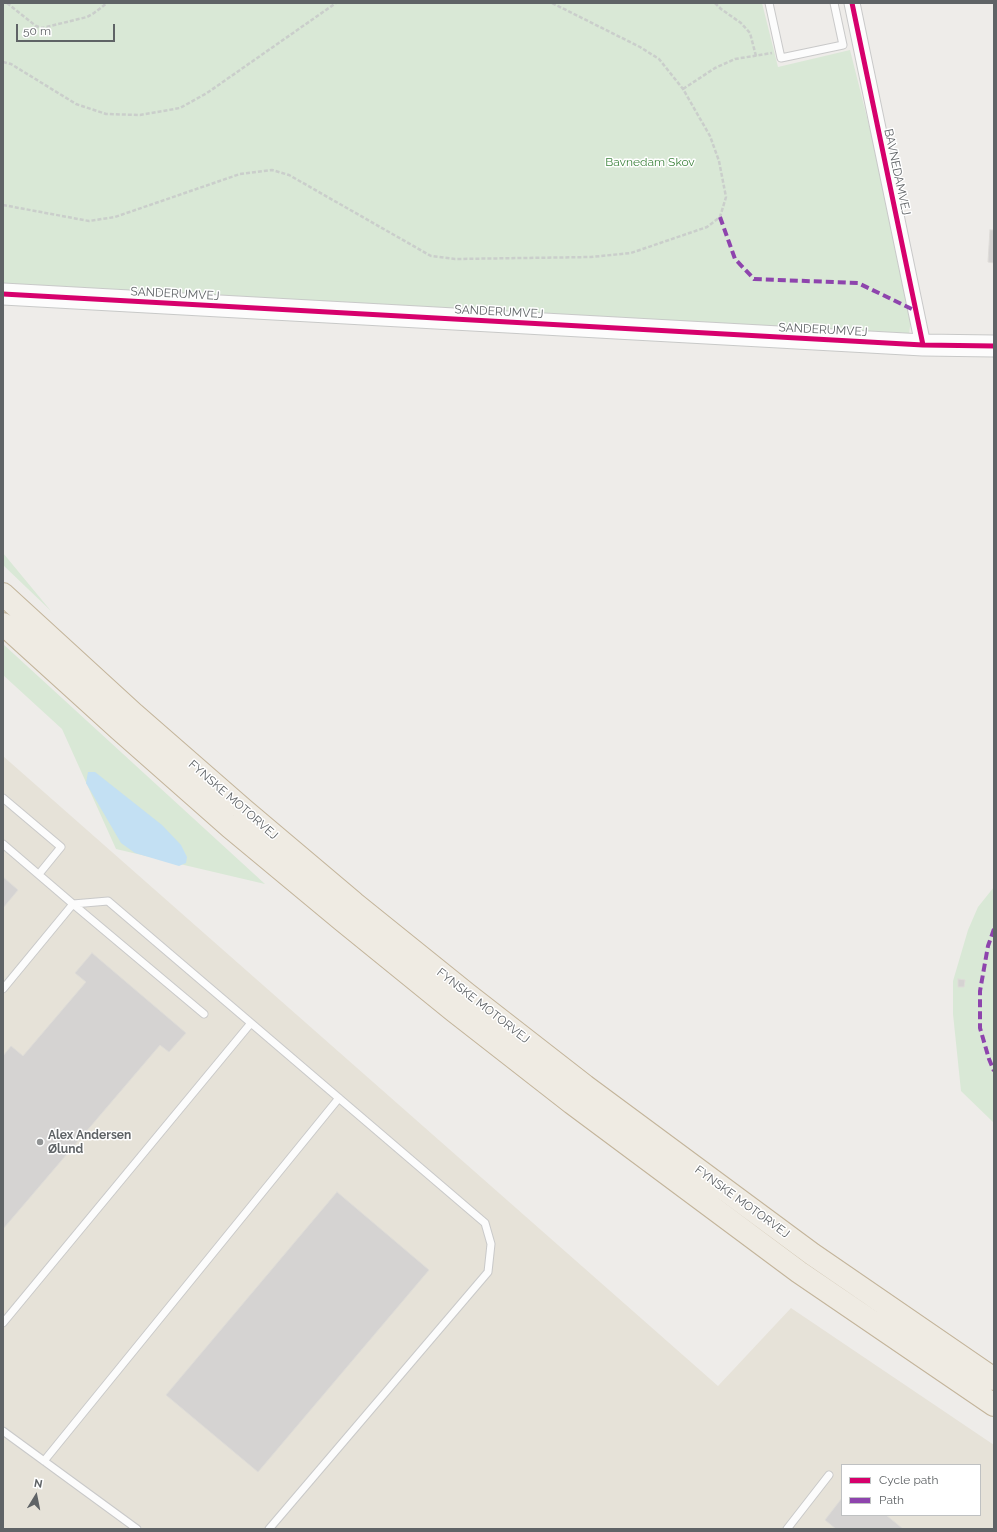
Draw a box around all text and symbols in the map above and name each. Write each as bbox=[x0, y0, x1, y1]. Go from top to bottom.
scale bar bbox=[18, 16, 117, 42]
text: 50 m bbox=[23, 24, 51, 38]
street label: BAVNEDAMVEJ bbox=[881, 127, 913, 217]
park label: Bavnedam Skov bbox=[605, 155, 695, 169]
street label: SANDERUMVEJ bbox=[130, 284, 220, 304]
street label: SANDERUMVEJ bbox=[454, 302, 544, 322]
street label: SANDERUMVEJ bbox=[778, 320, 868, 340]
street label: FYNSKE MOTORVEJ bbox=[185, 757, 281, 843]
street label: FYNSKE MOTORVEJ bbox=[434, 965, 532, 1047]
place label: Alex Andersen Ølund bbox=[48, 1128, 131, 1156]
marker: Alex Andersen Ølund bbox=[35, 1137, 45, 1147]
street label: FYNSKE MOTORVEJ bbox=[692, 1163, 792, 1241]
legend bbox=[841, 1464, 981, 1516]
text: Cycle path bbox=[879, 1473, 938, 1487]
north arrow bbox=[16, 1476, 56, 1516]
text: N bbox=[33, 1477, 43, 1491]
text: Path bbox=[879, 1493, 904, 1507]

